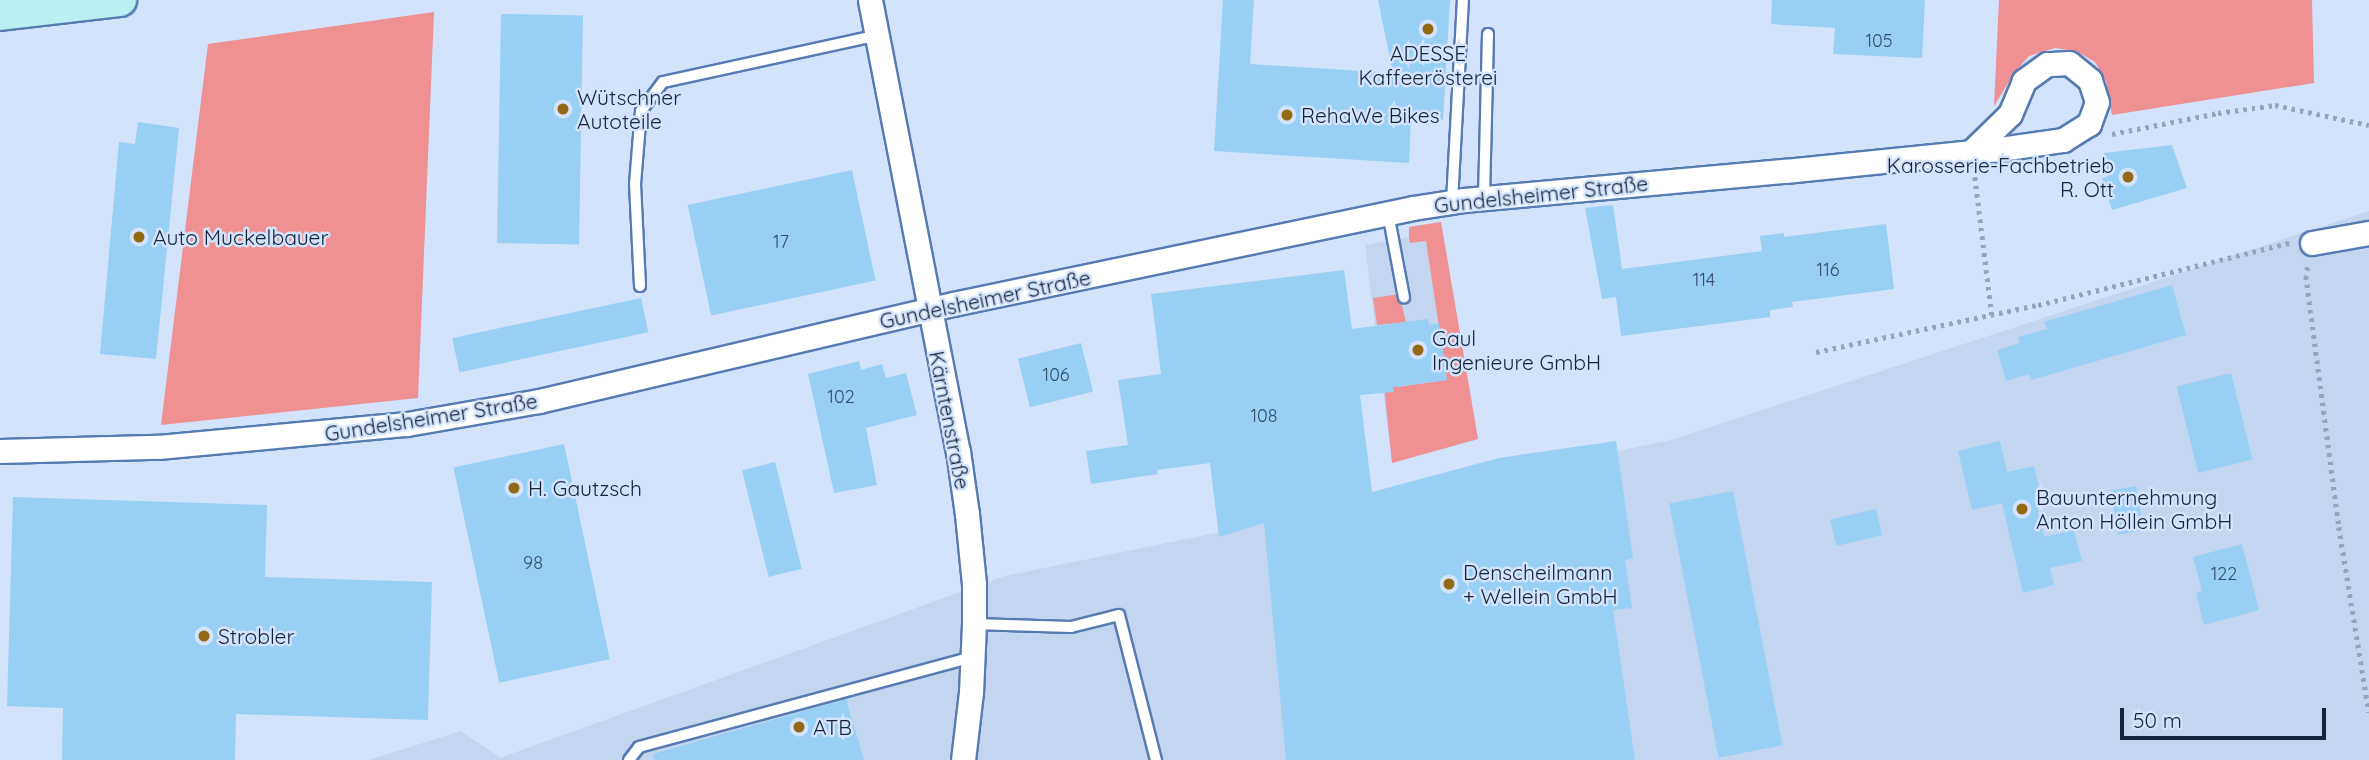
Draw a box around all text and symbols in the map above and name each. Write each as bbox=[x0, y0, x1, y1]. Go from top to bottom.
marker: ADESSE Kaffeerösterei bbox=[1420, 21, 1436, 37]
house number: 105 bbox=[1865, 30, 1893, 52]
place label: ADESSE Kaffeerösterei bbox=[1358, 40, 1498, 90]
place label: Wütschner Autoteile bbox=[577, 84, 681, 134]
marker: Wütschner Autoteile bbox=[555, 101, 571, 117]
place label: RehaWe Bikes bbox=[1301, 102, 1439, 128]
marker: RehaWe Bikes bbox=[1279, 107, 1295, 123]
place label: Karosserie-Fachbetrieb R. Ott bbox=[1887, 152, 2114, 202]
marker: Karosserie-Fachbetrieb R. Ott bbox=[2120, 169, 2136, 185]
street label: Gundelsheimer Straße bbox=[1433, 170, 1649, 218]
place label: Auto Muckelbauer bbox=[153, 224, 329, 250]
marker: Auto Muckelbauer bbox=[131, 229, 147, 245]
house number: 17 bbox=[773, 231, 789, 253]
house number: 116 bbox=[1816, 259, 1840, 281]
street label: Gundelsheimer Straße bbox=[877, 264, 1093, 334]
house number: 114 bbox=[1693, 269, 1715, 291]
place label: Gaul Ingenieure GmbH bbox=[1432, 325, 1601, 375]
marker: Gaul Ingenieure GmbH bbox=[1410, 342, 1426, 358]
street label: Kärntenstraße bbox=[924, 349, 976, 491]
house number: 106 bbox=[1042, 364, 1070, 386]
house number: 102 bbox=[827, 386, 855, 408]
street label: Gundelsheimer Straße bbox=[323, 388, 539, 446]
house number: 108 bbox=[1250, 405, 1278, 427]
place label: H. Gautzsch bbox=[528, 475, 642, 501]
marker: H. Gautzsch bbox=[506, 480, 522, 496]
place label: Bauunternehmung Anton Höllein GmbH bbox=[2036, 484, 2232, 534]
marker: Bauunternehmung Anton Höllein GmbH bbox=[2014, 501, 2030, 517]
house number: 98 bbox=[523, 552, 543, 574]
place label: Denscheilmann + Wellein GmbH bbox=[1463, 559, 1618, 609]
house number: 122 bbox=[2211, 563, 2237, 585]
marker: Denscheilmann + Wellein GmbH bbox=[1441, 576, 1457, 592]
place label: Strobler bbox=[218, 623, 295, 649]
marker: Strobler bbox=[196, 628, 212, 644]
scale bar bbox=[2124, 694, 2330, 738]
text: 50 m bbox=[2133, 707, 2182, 733]
place label: ATB bbox=[813, 714, 852, 740]
marker: ATB bbox=[791, 719, 807, 735]

